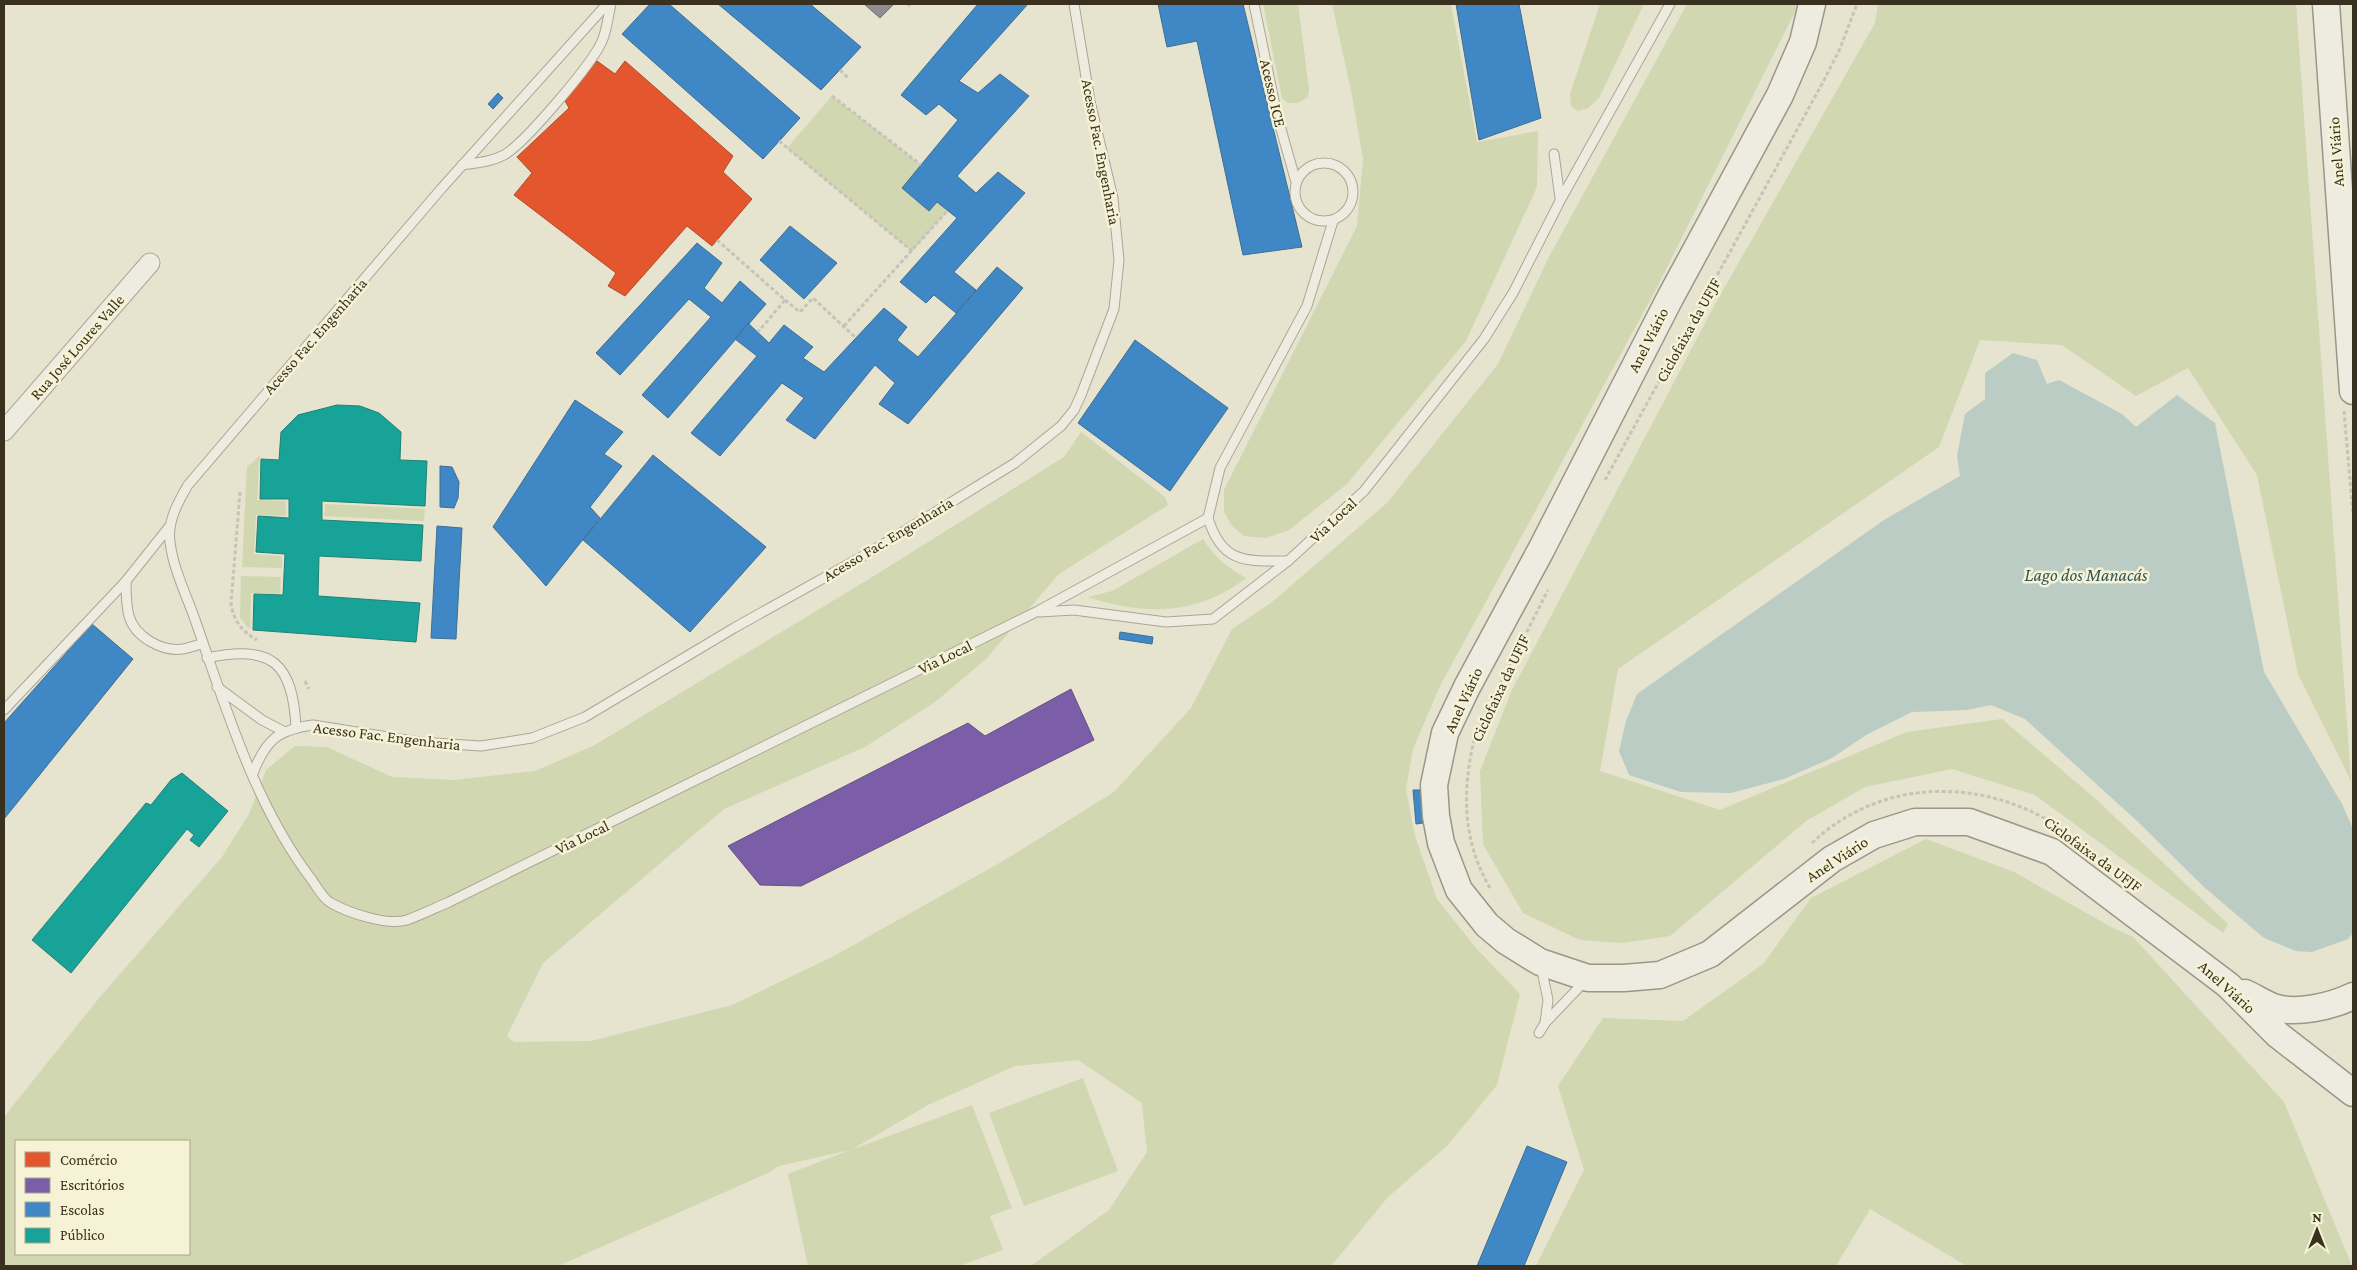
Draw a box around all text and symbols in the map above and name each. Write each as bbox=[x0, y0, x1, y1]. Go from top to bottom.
street label: Acesso ICE bbox=[1257, 57, 1289, 129]
street label: Acesso Fac. Engenharia bbox=[1078, 78, 1124, 227]
street label: Anel Viário bbox=[2325, 116, 2347, 188]
street label: Acesso Fac. Engenharia bbox=[260, 274, 371, 398]
street label: Ciclofaixa da UFJF bbox=[1652, 275, 1725, 385]
street label: Rua José Loures Valle bbox=[27, 291, 128, 404]
street label: Anel Viário bbox=[1624, 305, 1672, 375]
street label: Acesso Fac. Engenharia bbox=[820, 493, 957, 585]
street label: Via Local bbox=[1306, 494, 1360, 546]
water label: Lago dos Manacás bbox=[2025, 565, 2148, 585]
street label: Ciclofaixa da UFJF bbox=[1468, 632, 1533, 745]
street label: Via Local bbox=[915, 637, 975, 677]
street label: Anel Viário bbox=[1440, 665, 1486, 735]
street label: Acesso Fac. Engenharia bbox=[312, 719, 462, 755]
street label: Ciclofaixa da UFJF bbox=[2040, 813, 2145, 896]
street label: Via Local bbox=[552, 817, 612, 857]
street label: Anel Viário bbox=[1803, 833, 1871, 885]
street label: Anel Viário bbox=[2195, 957, 2259, 1017]
legend bbox=[15, 1140, 190, 1255]
text: Comércio bbox=[60, 1152, 117, 1168]
text: Escritórios bbox=[60, 1177, 125, 1193]
text: Escolas bbox=[60, 1202, 105, 1218]
north arrow bbox=[2292, 1205, 2342, 1255]
text: N bbox=[2312, 1209, 2322, 1225]
text: Público bbox=[60, 1227, 105, 1243]

